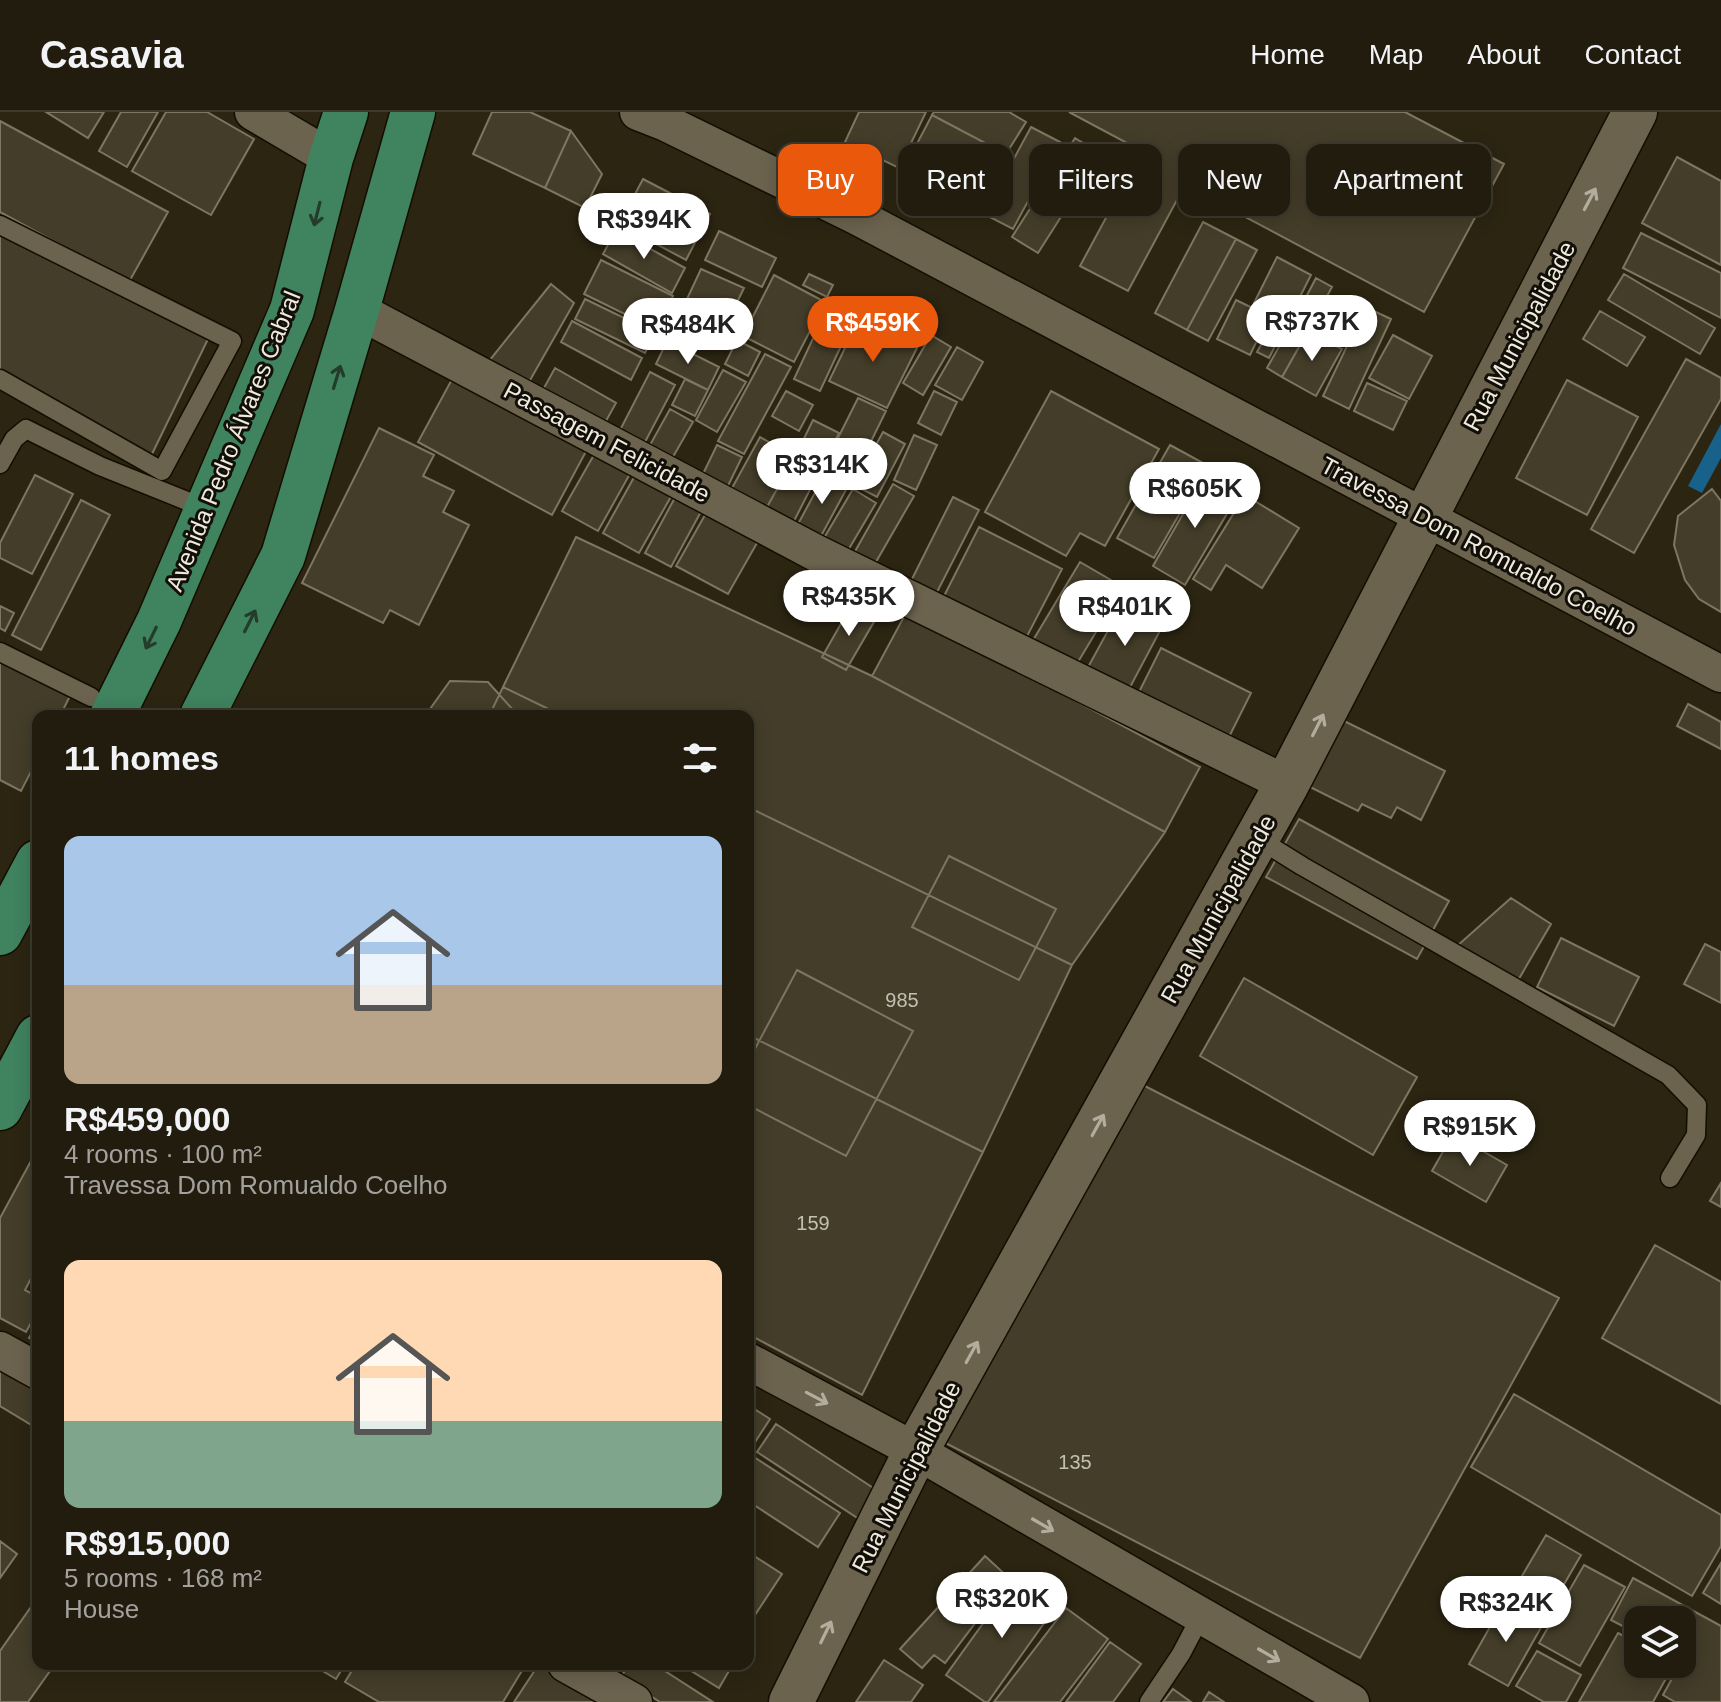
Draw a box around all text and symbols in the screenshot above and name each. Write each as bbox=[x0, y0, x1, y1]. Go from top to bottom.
text: Casavia bbox=[40, 34, 184, 76]
text: Home bbox=[1250, 39, 1325, 70]
text: Map bbox=[1369, 39, 1423, 70]
text: About bbox=[1467, 39, 1541, 70]
text: Contact bbox=[1585, 39, 1681, 70]
chip: Buy bbox=[778, 144, 882, 216]
chip: Rent bbox=[898, 144, 1013, 216]
chip: Filters bbox=[1029, 144, 1162, 216]
chip: New bbox=[1178, 144, 1290, 216]
chip: Apartment bbox=[1306, 144, 1491, 216]
one-way arrow bbox=[1582, 188, 1598, 211]
pin: R$394K bbox=[579, 193, 709, 261]
one-way arrow bbox=[308, 201, 323, 226]
text: R$394K bbox=[596, 204, 692, 234]
street label: Rua Municipalidade bbox=[1458, 237, 1580, 435]
street label: Avenida Pedro Álvares Cabral bbox=[160, 287, 306, 595]
pin: R$737K bbox=[1247, 295, 1377, 363]
pin: R$459K bbox=[808, 296, 938, 364]
pin: R$484K bbox=[623, 298, 753, 366]
text: R$737K bbox=[1264, 306, 1360, 336]
text: R$459K bbox=[825, 307, 921, 337]
text: R$484K bbox=[640, 309, 736, 339]
one-way arrow bbox=[330, 365, 345, 391]
street label: Passagem Felicidade bbox=[499, 376, 715, 508]
pin: R$314K bbox=[757, 438, 887, 506]
text: R$314K bbox=[774, 449, 870, 479]
street label: Travessa Dom Romualdo Coelho bbox=[1316, 451, 1642, 641]
pin: R$605K bbox=[1130, 462, 1260, 530]
text: R$605K bbox=[1147, 473, 1243, 503]
pin: R$435K bbox=[784, 570, 914, 638]
pin: R$401K bbox=[1060, 580, 1190, 648]
text: R$435K bbox=[801, 581, 897, 611]
text: R$401K bbox=[1077, 591, 1173, 621]
one-way arrow bbox=[242, 610, 258, 634]
one-way arrow bbox=[142, 625, 158, 649]
one-way arrow bbox=[1310, 714, 1326, 737]
icon: filters bbox=[678, 736, 722, 780]
text: 11 homes bbox=[64, 739, 219, 777]
street label: Rua Municipalidade bbox=[1155, 810, 1281, 1008]
icon: home bbox=[321, 888, 465, 1032]
house number: 985 bbox=[885, 989, 919, 1011]
text: R$459,000 bbox=[64, 1100, 230, 1138]
pin: R$915K bbox=[1405, 1100, 1535, 1168]
text: R$915K bbox=[1422, 1111, 1518, 1141]
one-way arrow bbox=[1091, 1113, 1106, 1137]
text: 4 rooms · 100 m² bbox=[64, 1139, 262, 1169]
text: Travessa Dom Romualdo Coelho bbox=[64, 1170, 447, 1200]
house number: 159 bbox=[796, 1212, 830, 1234]
icon: home bbox=[321, 1312, 465, 1456]
one-way arrow bbox=[964, 1341, 980, 1364]
street label: Rua Municipalidade bbox=[846, 1377, 966, 1577]
one-way arrow bbox=[804, 1390, 828, 1406]
house number: 135 bbox=[1058, 1451, 1092, 1473]
one-way arrow bbox=[1031, 1517, 1054, 1533]
text: R$915,000 bbox=[64, 1524, 230, 1562]
text: 5 rooms · 168 m² bbox=[64, 1563, 262, 1593]
pin: R$320K bbox=[937, 1572, 1067, 1640]
pin: R$324K bbox=[1441, 1576, 1571, 1644]
text: R$320K bbox=[954, 1583, 1050, 1613]
text: R$324K bbox=[1458, 1587, 1554, 1617]
text: House bbox=[64, 1594, 139, 1624]
map controls bbox=[1624, 1606, 1696, 1678]
button: layers bbox=[1624, 1606, 1696, 1678]
one-way arrow bbox=[819, 1621, 834, 1645]
one-way arrow bbox=[1256, 1648, 1280, 1663]

